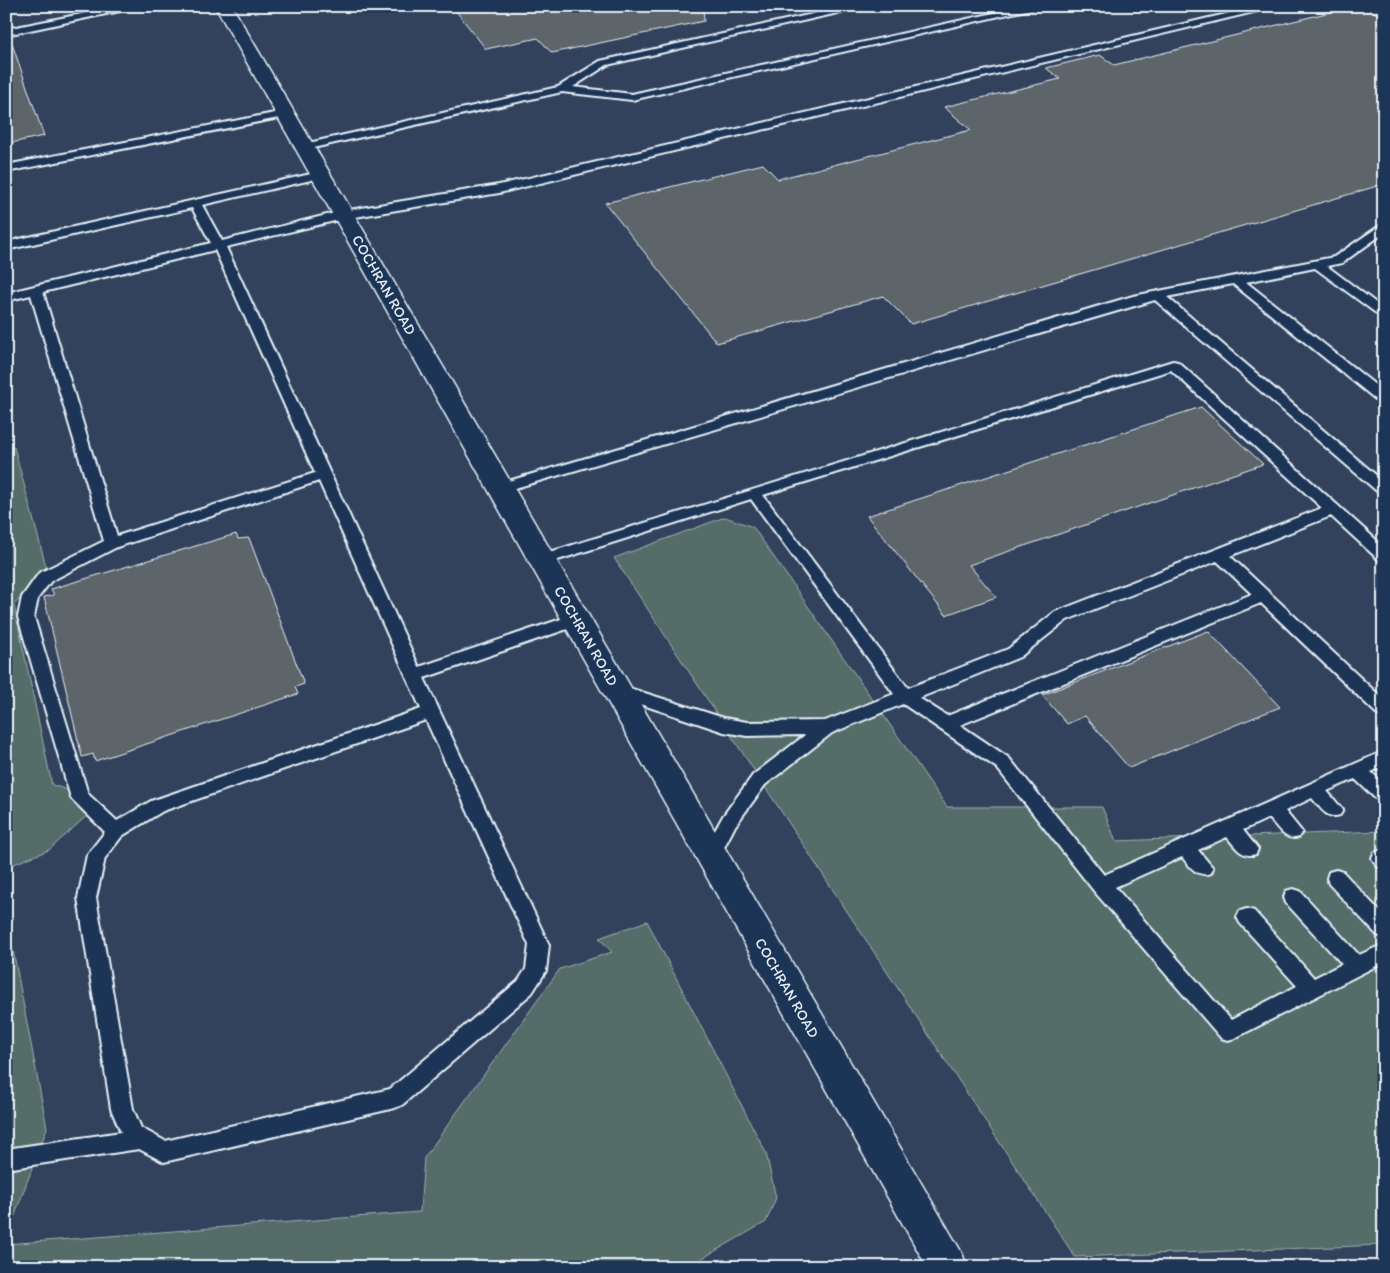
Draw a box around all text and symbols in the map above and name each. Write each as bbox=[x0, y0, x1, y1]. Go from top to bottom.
street label: COCHRAN ROAD bbox=[348, 232, 420, 338]
street label: COCHRAN ROAD bbox=[550, 583, 622, 689]
street label: COCHRAN ROAD bbox=[751, 935, 823, 1041]

